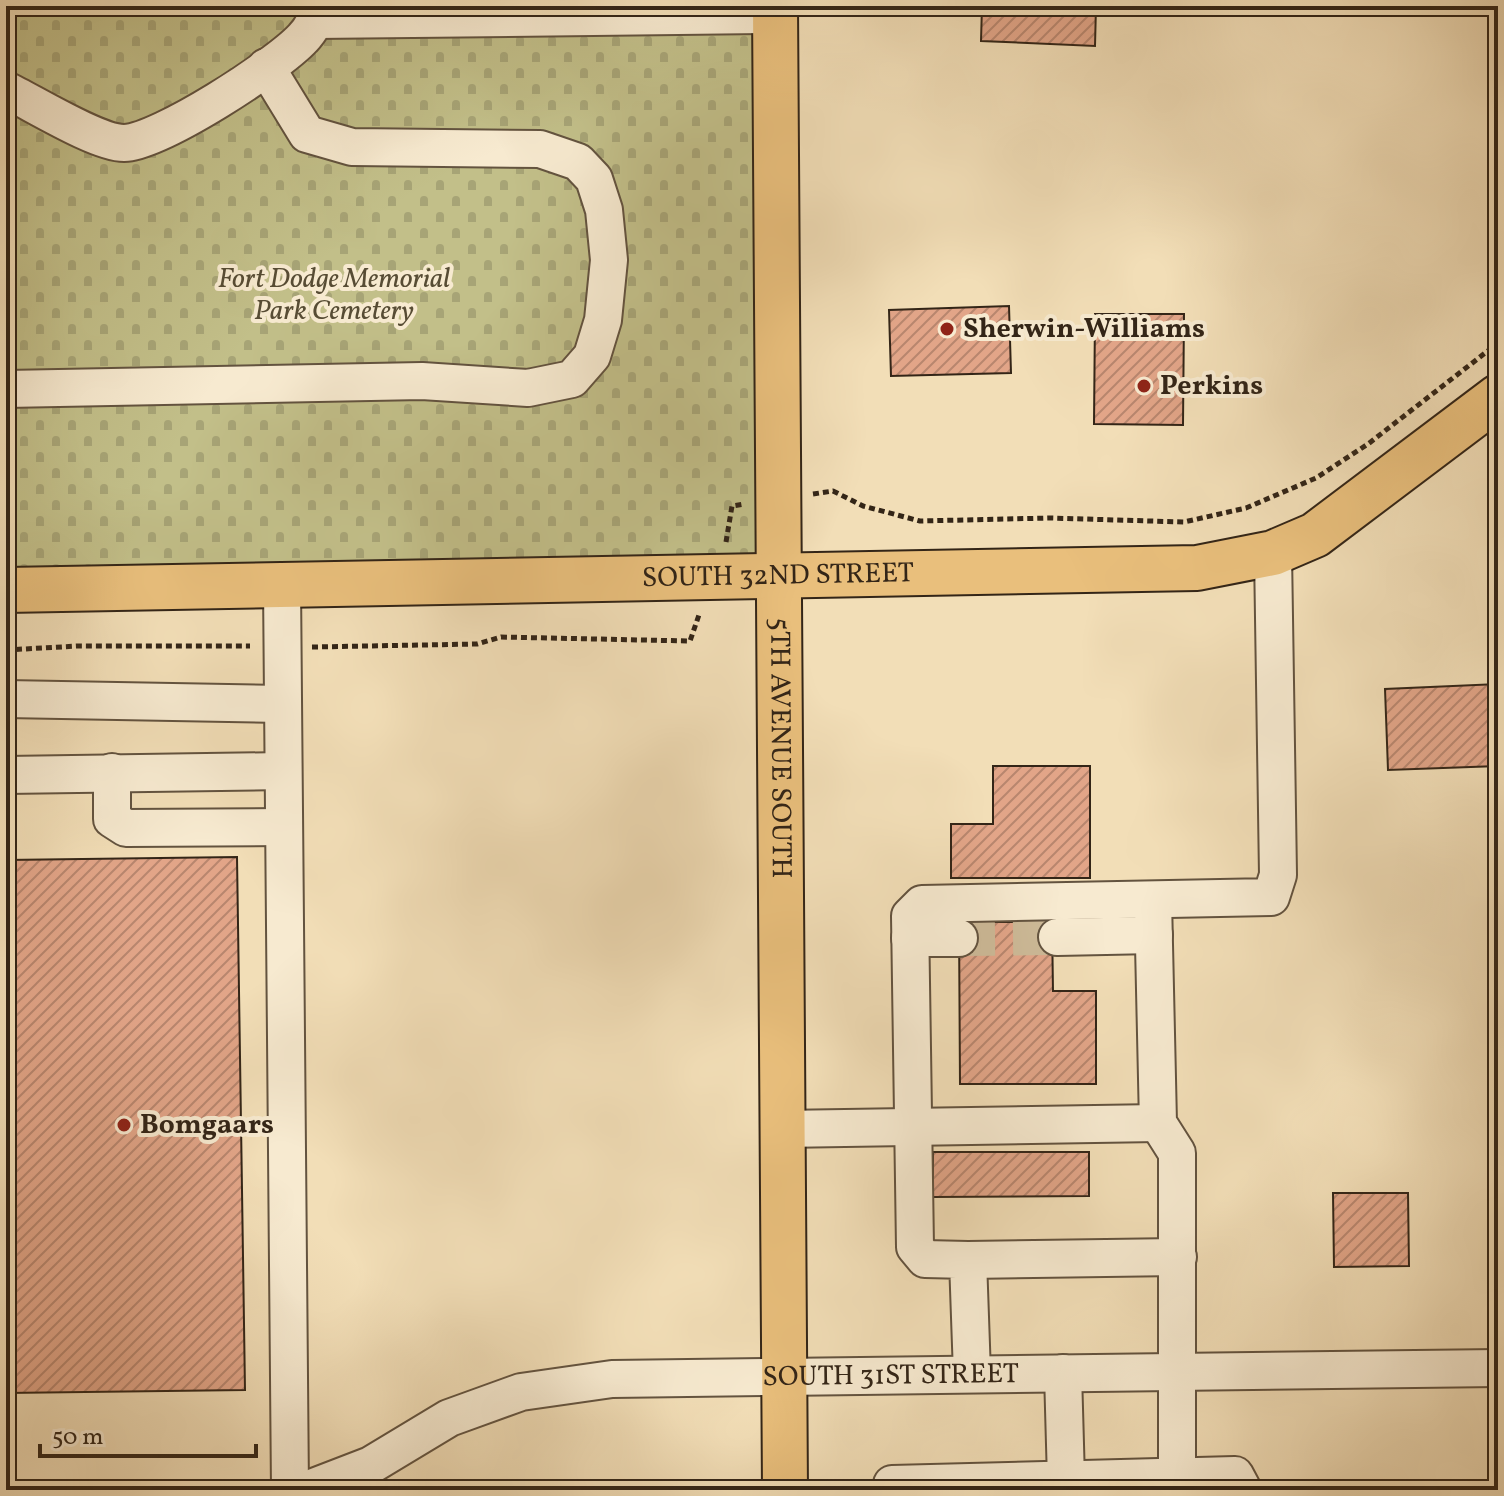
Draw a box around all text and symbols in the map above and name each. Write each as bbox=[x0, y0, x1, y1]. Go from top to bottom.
park label: Fort Dodge Memorial Park Cemetery bbox=[218, 260, 450, 331]
place label: Sherwin-Williams bbox=[963, 310, 1205, 349]
marker: Sherwin-Williams bbox=[938, 320, 956, 338]
place label: Perkins bbox=[1160, 367, 1263, 406]
marker: Perkins bbox=[1135, 377, 1153, 395]
street label: SOUTH 32ND STREET bbox=[641, 554, 914, 598]
street label: 5TH AVENUE SOUTH bbox=[760, 617, 800, 879]
place label: Bomgaars bbox=[140, 1106, 274, 1145]
marker: Bomgaars bbox=[115, 1116, 133, 1134]
street label: SOUTH 31ST STREET bbox=[762, 1354, 1019, 1397]
scale bar bbox=[40, 1408, 256, 1458]
text: 50 m bbox=[52, 1421, 104, 1455]

